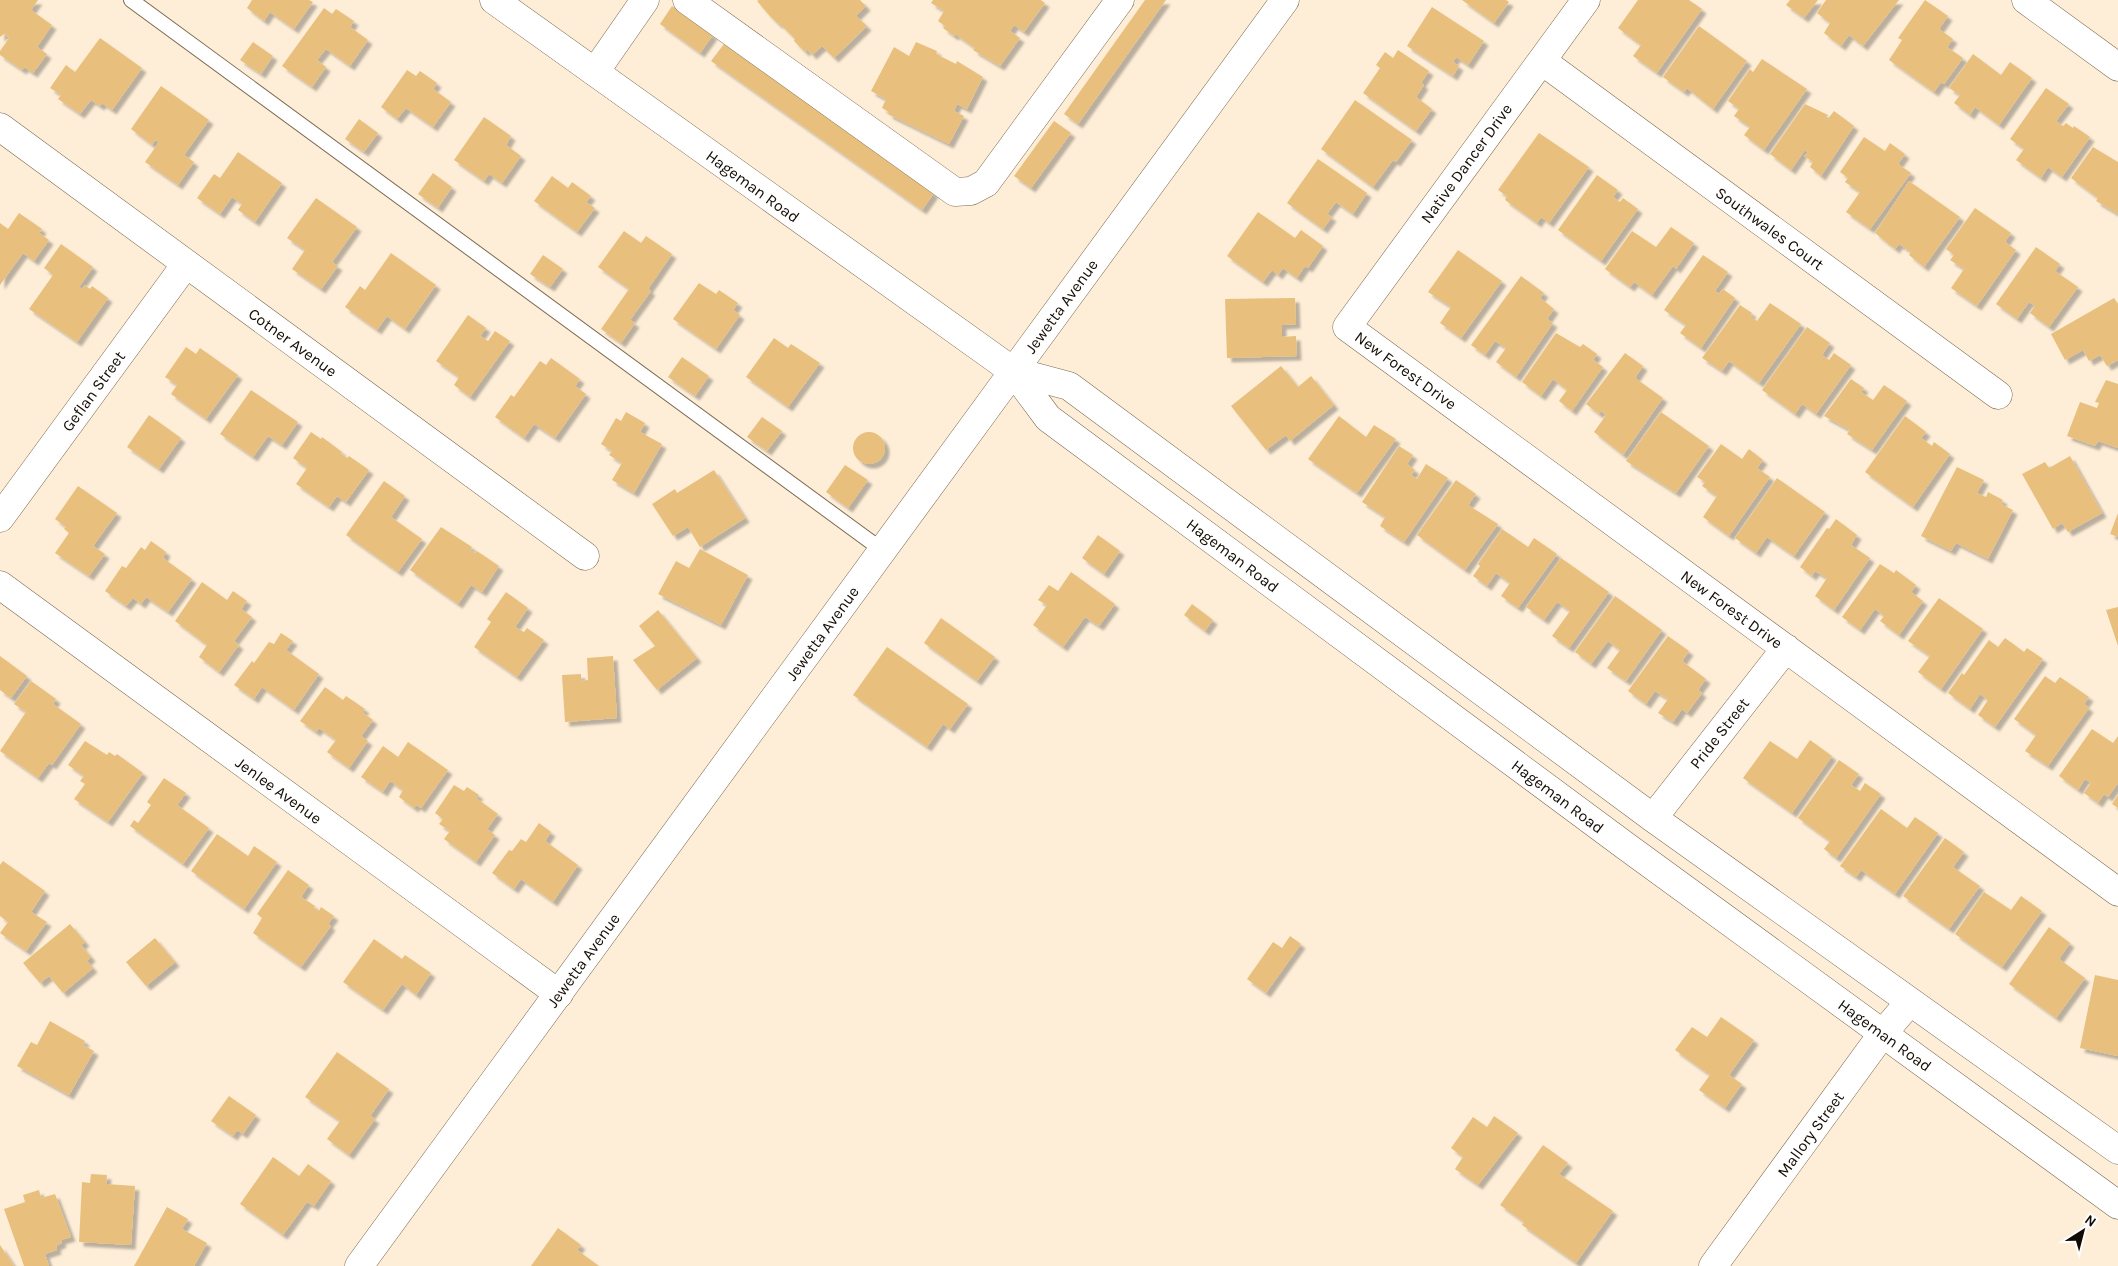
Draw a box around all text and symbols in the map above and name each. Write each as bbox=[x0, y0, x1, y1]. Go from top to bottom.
street label: Native Dancer Drive bbox=[1417, 100, 1516, 227]
street label: Hageman Road bbox=[702, 146, 803, 227]
street label: Southwales Court bbox=[1712, 183, 1828, 274]
street label: Jewetta Avenue bbox=[1021, 255, 1102, 357]
street label: Cotner Avenue bbox=[245, 304, 341, 381]
street label: New Forest Drive bbox=[1351, 327, 1460, 414]
street label: Geflan Street bbox=[58, 347, 129, 435]
street label: Hageman Road bbox=[1183, 514, 1283, 596]
street label: New Forest Drive bbox=[1677, 566, 1786, 653]
street label: Jewetta Avenue bbox=[782, 582, 863, 684]
street label: Pride Street bbox=[1686, 694, 1753, 773]
street label: Jenlee Avenue bbox=[232, 753, 325, 828]
street label: Hageman Road bbox=[1508, 755, 1608, 837]
street label: Jewetta Avenue bbox=[543, 909, 624, 1011]
street label: Hageman Road bbox=[1834, 995, 1935, 1076]
street label: Mallory Street bbox=[1773, 1088, 1848, 1181]
north arrow bbox=[2058, 1206, 2108, 1256]
text: N bbox=[2081, 1211, 2099, 1231]

